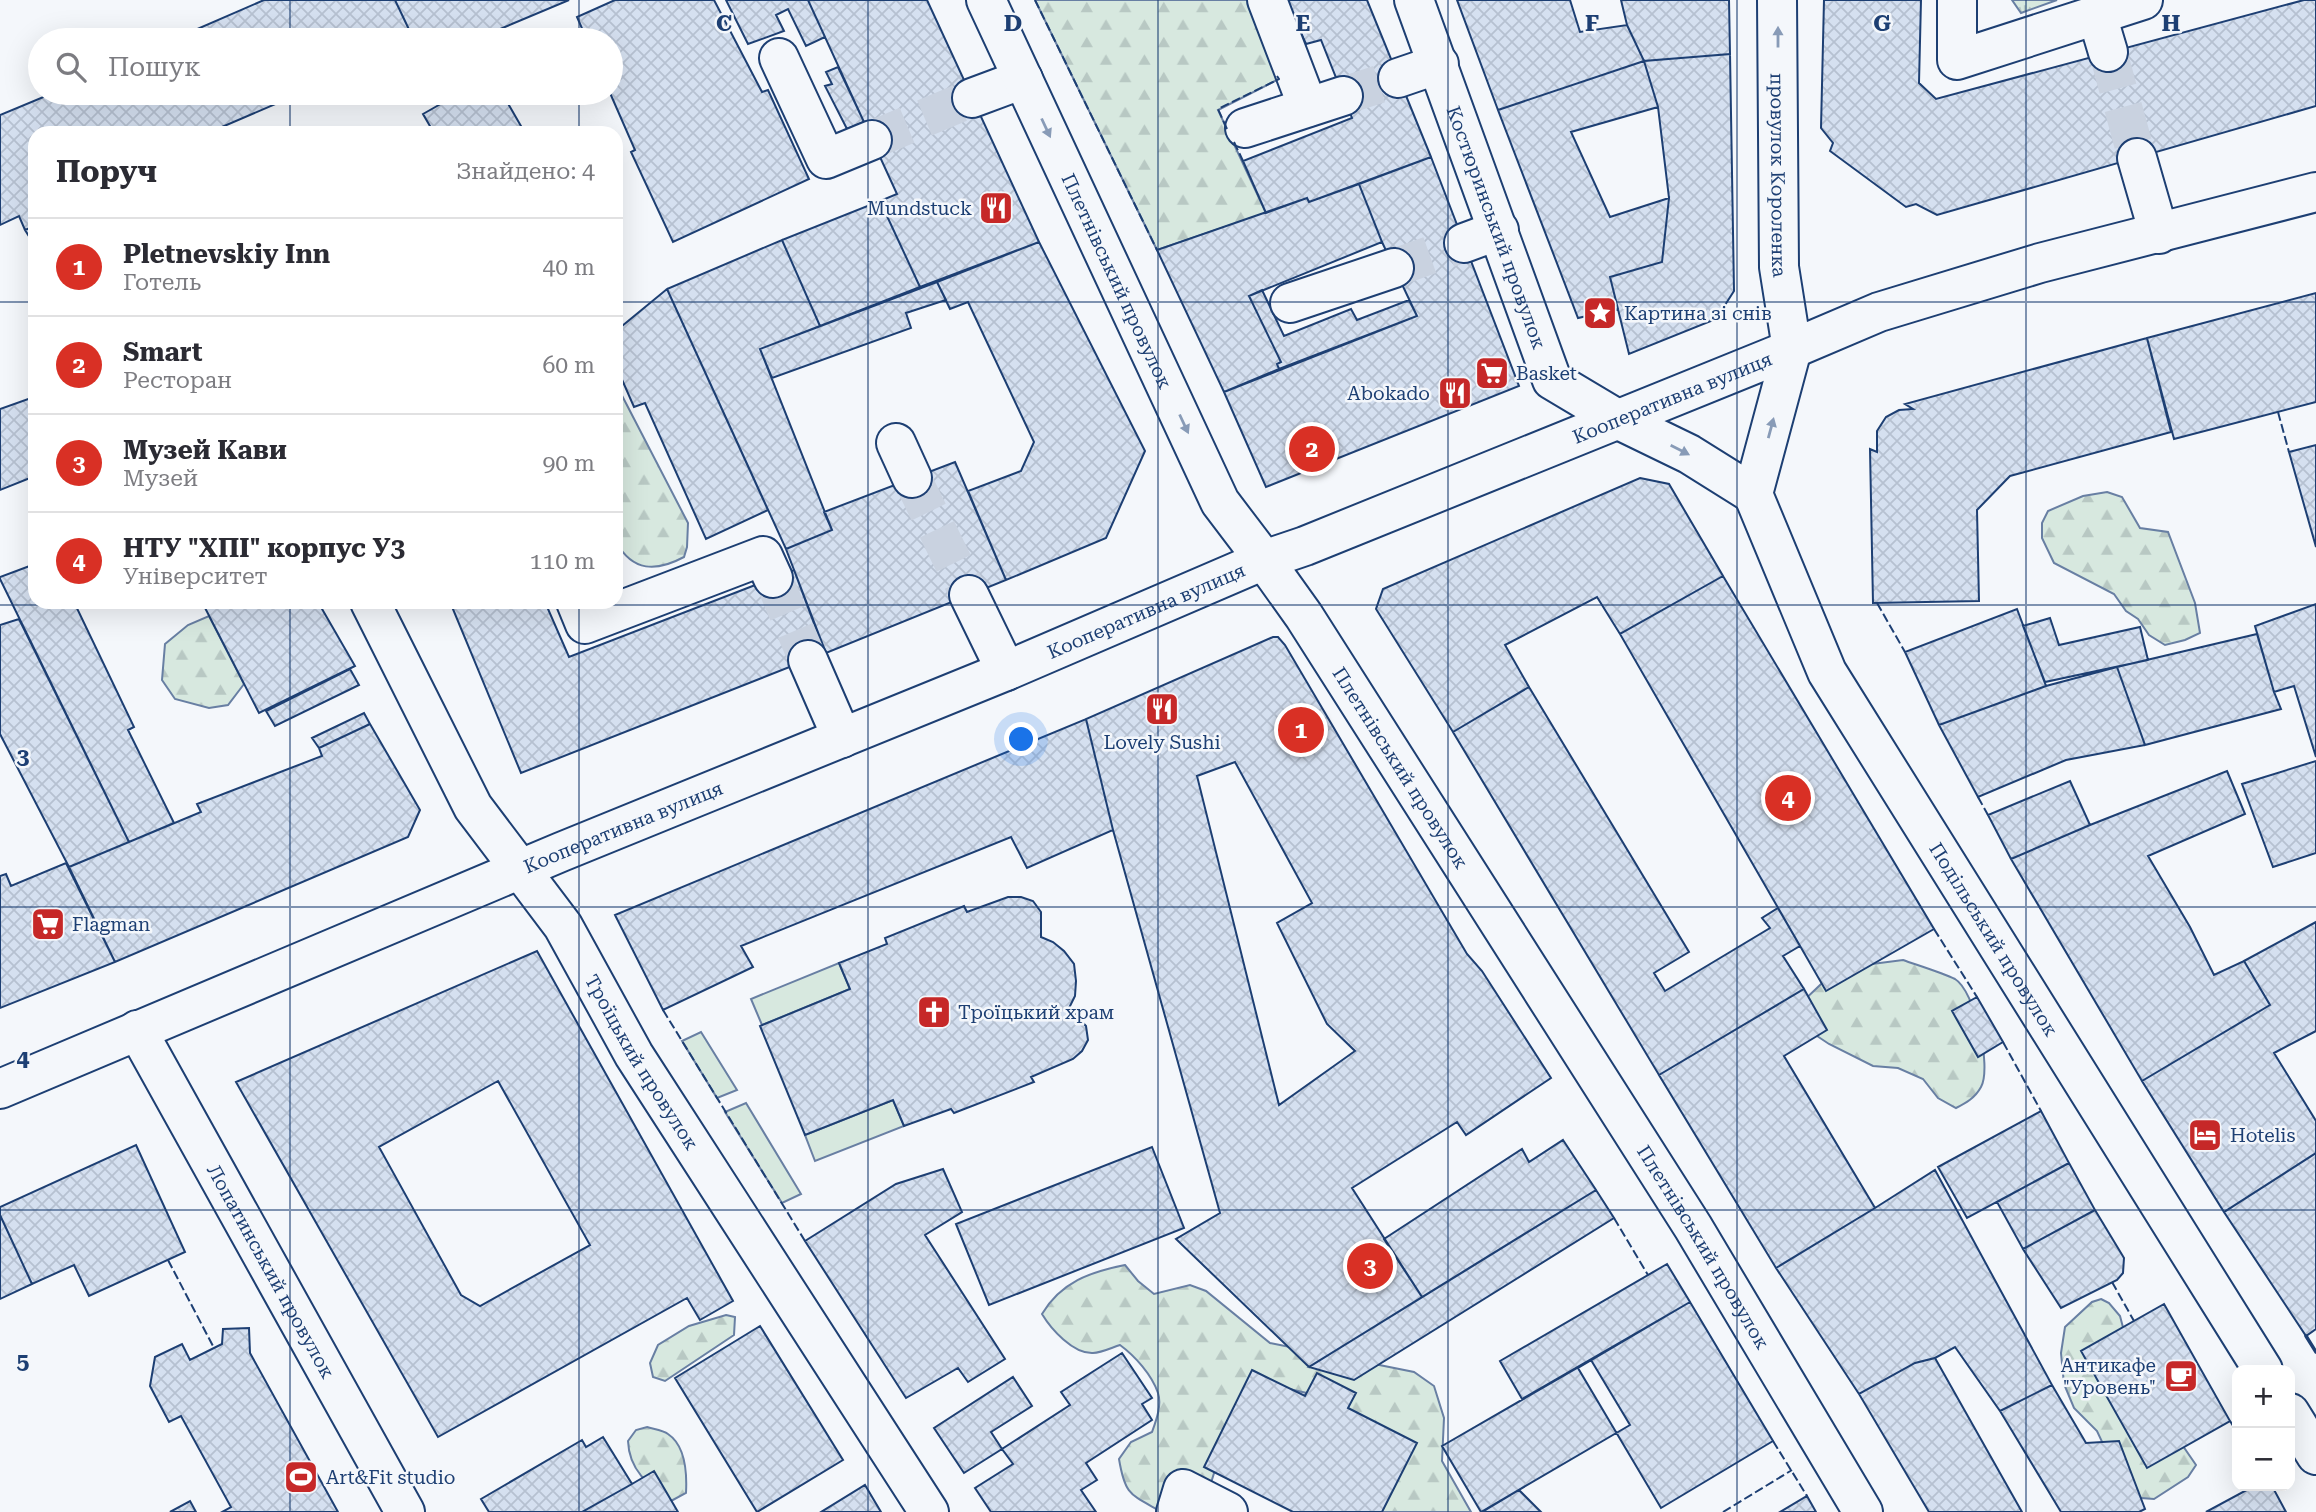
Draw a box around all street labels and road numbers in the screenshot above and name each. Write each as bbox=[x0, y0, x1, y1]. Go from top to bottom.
street label: провулок Короленка bbox=[1766, 73, 1792, 279]
street label: Костюринський провулок bbox=[1442, 103, 1551, 352]
street label: Плетнівський провулок bbox=[1057, 170, 1177, 392]
street label: Кооперативна вулиця bbox=[1569, 347, 1775, 448]
street label: Кооперативна вулиця bbox=[1044, 558, 1249, 663]
street label: Плетнівський провулок bbox=[1328, 663, 1473, 873]
street label: Кооперативна вулиця bbox=[520, 776, 726, 878]
street label: Подільський провулок bbox=[1925, 838, 2063, 1040]
street label: Троїцький провулок bbox=[580, 970, 704, 1154]
street label: Плетнівський провулок bbox=[1632, 1141, 1775, 1353]
street label: Лопатинський провулок bbox=[202, 1160, 340, 1382]

